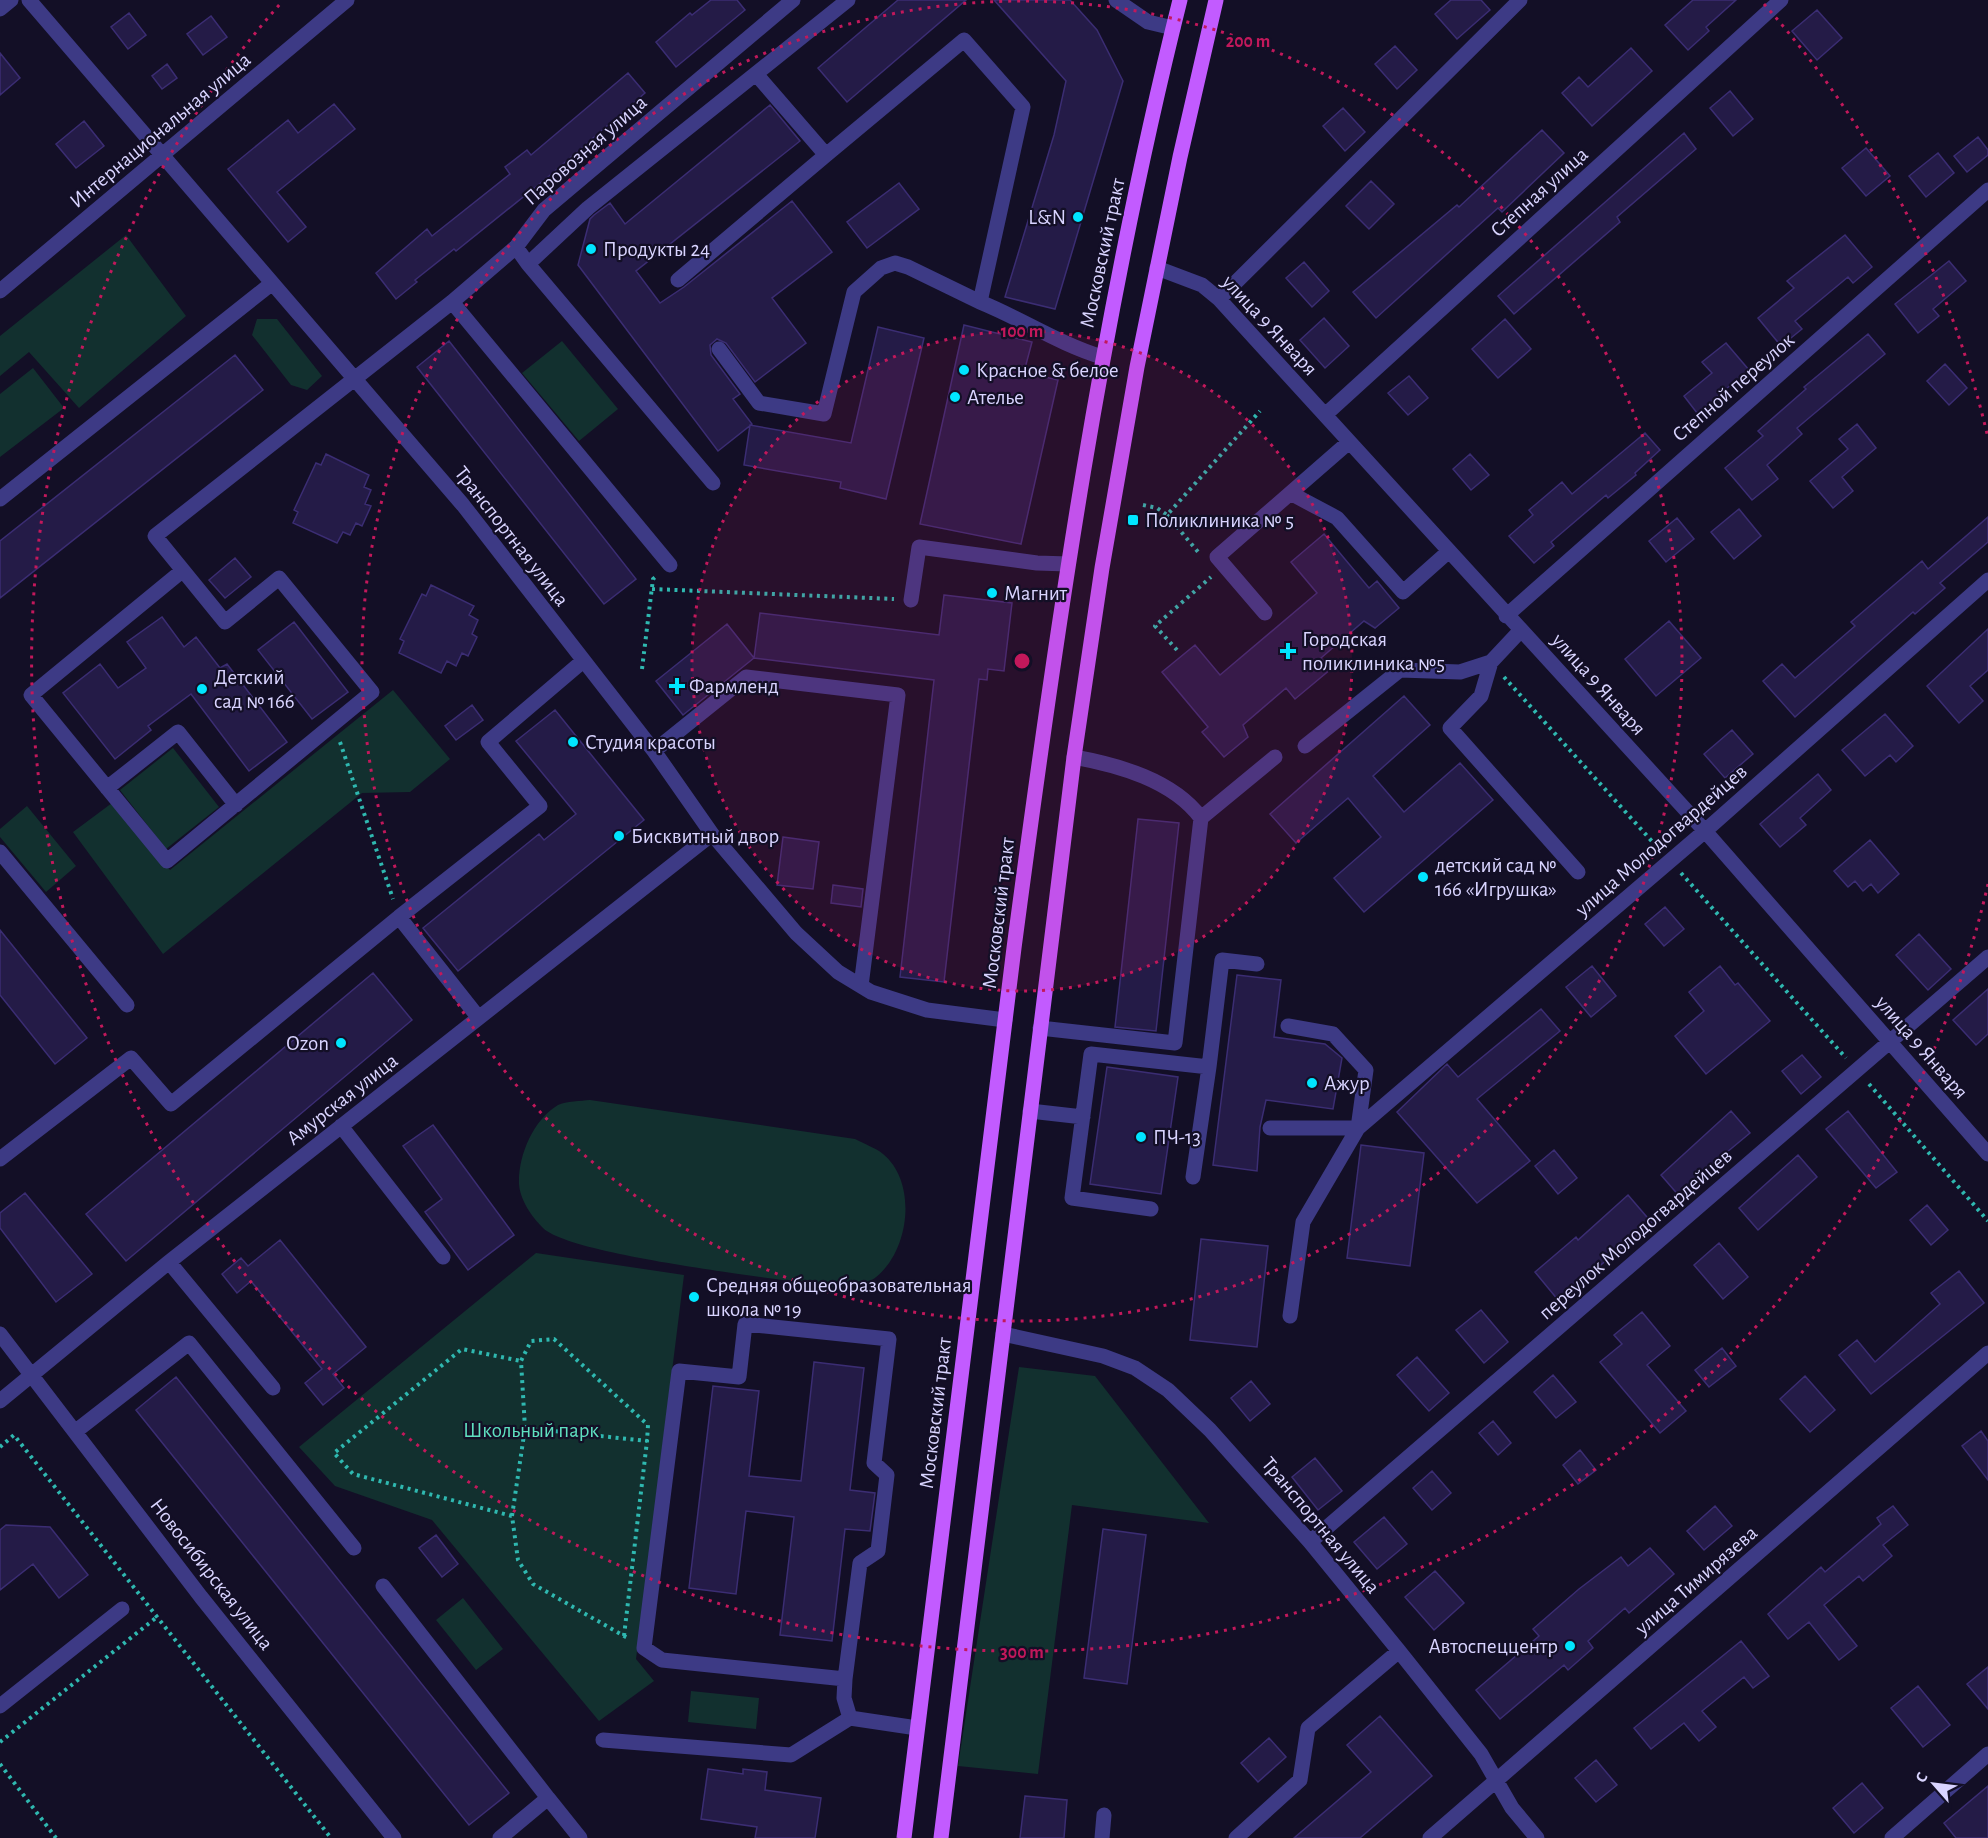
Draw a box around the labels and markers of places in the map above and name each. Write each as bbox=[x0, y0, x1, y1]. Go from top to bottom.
place label: L&N bbox=[1028, 207, 1066, 228]
marker: L&N bbox=[1071, 210, 1085, 224]
place label: Продукты 24 bbox=[603, 239, 710, 260]
marker: Продукты 24 bbox=[584, 242, 598, 256]
place label: Красное & белое bbox=[976, 360, 1119, 381]
marker: Красное & белое bbox=[957, 363, 971, 377]
place label: Ателье bbox=[967, 387, 1024, 408]
marker: Ателье bbox=[948, 390, 962, 404]
place label: Поликлиника № 5 bbox=[1145, 510, 1294, 531]
marker: Поликлиника № 5 bbox=[1126, 513, 1140, 527]
place label: Магнит bbox=[1004, 583, 1068, 604]
marker: Магнит bbox=[985, 586, 999, 600]
place label: Городская поликлиника №5 bbox=[1302, 629, 1445, 674]
marker: Городская поликлиника №5 bbox=[1279, 642, 1297, 660]
centre of rings bbox=[1012, 651, 1032, 671]
place label: Детский сад № 166 bbox=[214, 667, 295, 712]
place label: Фармленд bbox=[689, 676, 779, 697]
marker: Фармленд bbox=[670, 679, 684, 693]
marker: Детский сад № 166 bbox=[195, 682, 209, 696]
place label: Студия красоты bbox=[585, 732, 716, 753]
marker: Студия красоты bbox=[566, 735, 580, 749]
place label: Бисквитный двор bbox=[631, 826, 779, 847]
marker: Бисквитный двор bbox=[612, 829, 626, 843]
place label: детский сад № 166 «Игрушка» bbox=[1435, 855, 1557, 900]
marker: детский сад № 166 «Игрушка» bbox=[1416, 870, 1430, 884]
place label: Ozon bbox=[286, 1033, 329, 1054]
marker: Ozon bbox=[334, 1036, 348, 1050]
place label: Ажур bbox=[1324, 1073, 1370, 1094]
marker: Ажур bbox=[1305, 1076, 1319, 1090]
place label: ПЧ-13 bbox=[1153, 1127, 1201, 1148]
marker: ПЧ-13 bbox=[1134, 1130, 1148, 1144]
place label: Средняя общеобразовательная школа № 19 bbox=[706, 1275, 972, 1320]
marker: Средняя общеобразовательная школа № 19 bbox=[687, 1290, 701, 1304]
place label: Автоспеццентр bbox=[1428, 1636, 1558, 1657]
marker: Автоспеццентр bbox=[1563, 1639, 1577, 1653]

